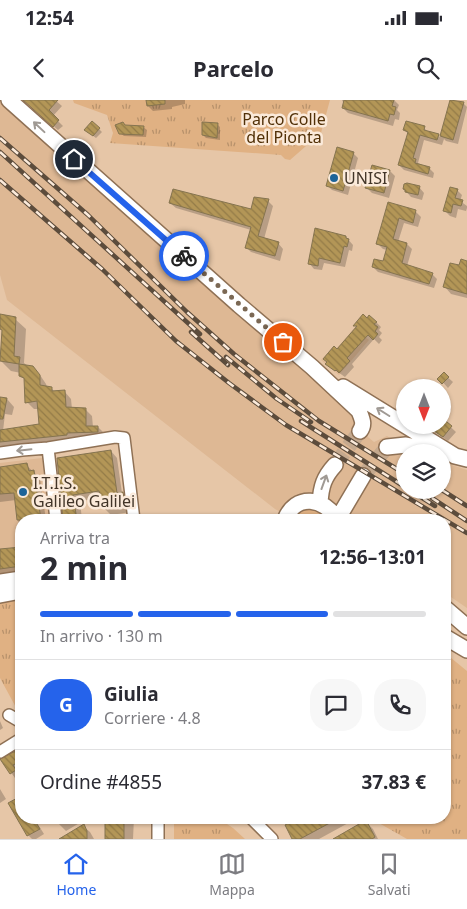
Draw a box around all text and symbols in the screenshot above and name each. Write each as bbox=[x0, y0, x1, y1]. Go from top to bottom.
text: 12:54 bbox=[25, 5, 74, 31]
text: Parcelo bbox=[193, 53, 274, 83]
icon: back bbox=[25, 54, 53, 82]
icon: search bbox=[414, 54, 442, 82]
park label: Parco Colle del Pionta bbox=[242, 108, 326, 148]
one-way arrow bbox=[32, 121, 45, 133]
pin bbox=[53, 138, 95, 180]
icon: home bbox=[60, 145, 88, 173]
place label: UNISI bbox=[344, 167, 388, 189]
marker: UNISI bbox=[328, 172, 340, 184]
courier bbox=[159, 231, 209, 281]
icon: bike bbox=[170, 242, 198, 270]
pin bbox=[262, 321, 304, 363]
icon: bag bbox=[269, 328, 297, 356]
north arrow bbox=[396, 379, 451, 434]
map controls bbox=[396, 379, 451, 499]
one-way arrow bbox=[377, 407, 391, 417]
button: layers bbox=[396, 444, 451, 499]
one-way arrow bbox=[16, 445, 32, 455]
place label: I.T.I.S. Galileo Galilei bbox=[33, 472, 135, 512]
one-way arrow bbox=[320, 475, 329, 490]
marker: I.T.I.S. Galileo Galilei bbox=[17, 486, 29, 498]
text: Arriva tra bbox=[40, 527, 110, 549]
text: 12:56–13:01 bbox=[319, 544, 426, 570]
text: 2 min bbox=[40, 546, 128, 589]
text: In arrivo · 130 m bbox=[40, 625, 163, 647]
button: chat bbox=[310, 679, 362, 731]
button: phone bbox=[374, 679, 426, 731]
text: Giulia bbox=[104, 681, 159, 707]
text: G bbox=[59, 692, 73, 718]
text: Corriere · 4.8 bbox=[104, 707, 201, 729]
text: Ordine #4855 bbox=[40, 769, 162, 795]
text: 37.83 € bbox=[361, 769, 426, 795]
tab: Home bbox=[56, 850, 96, 899]
tab: Mappa bbox=[209, 850, 255, 899]
tab: Salvati bbox=[368, 850, 411, 899]

